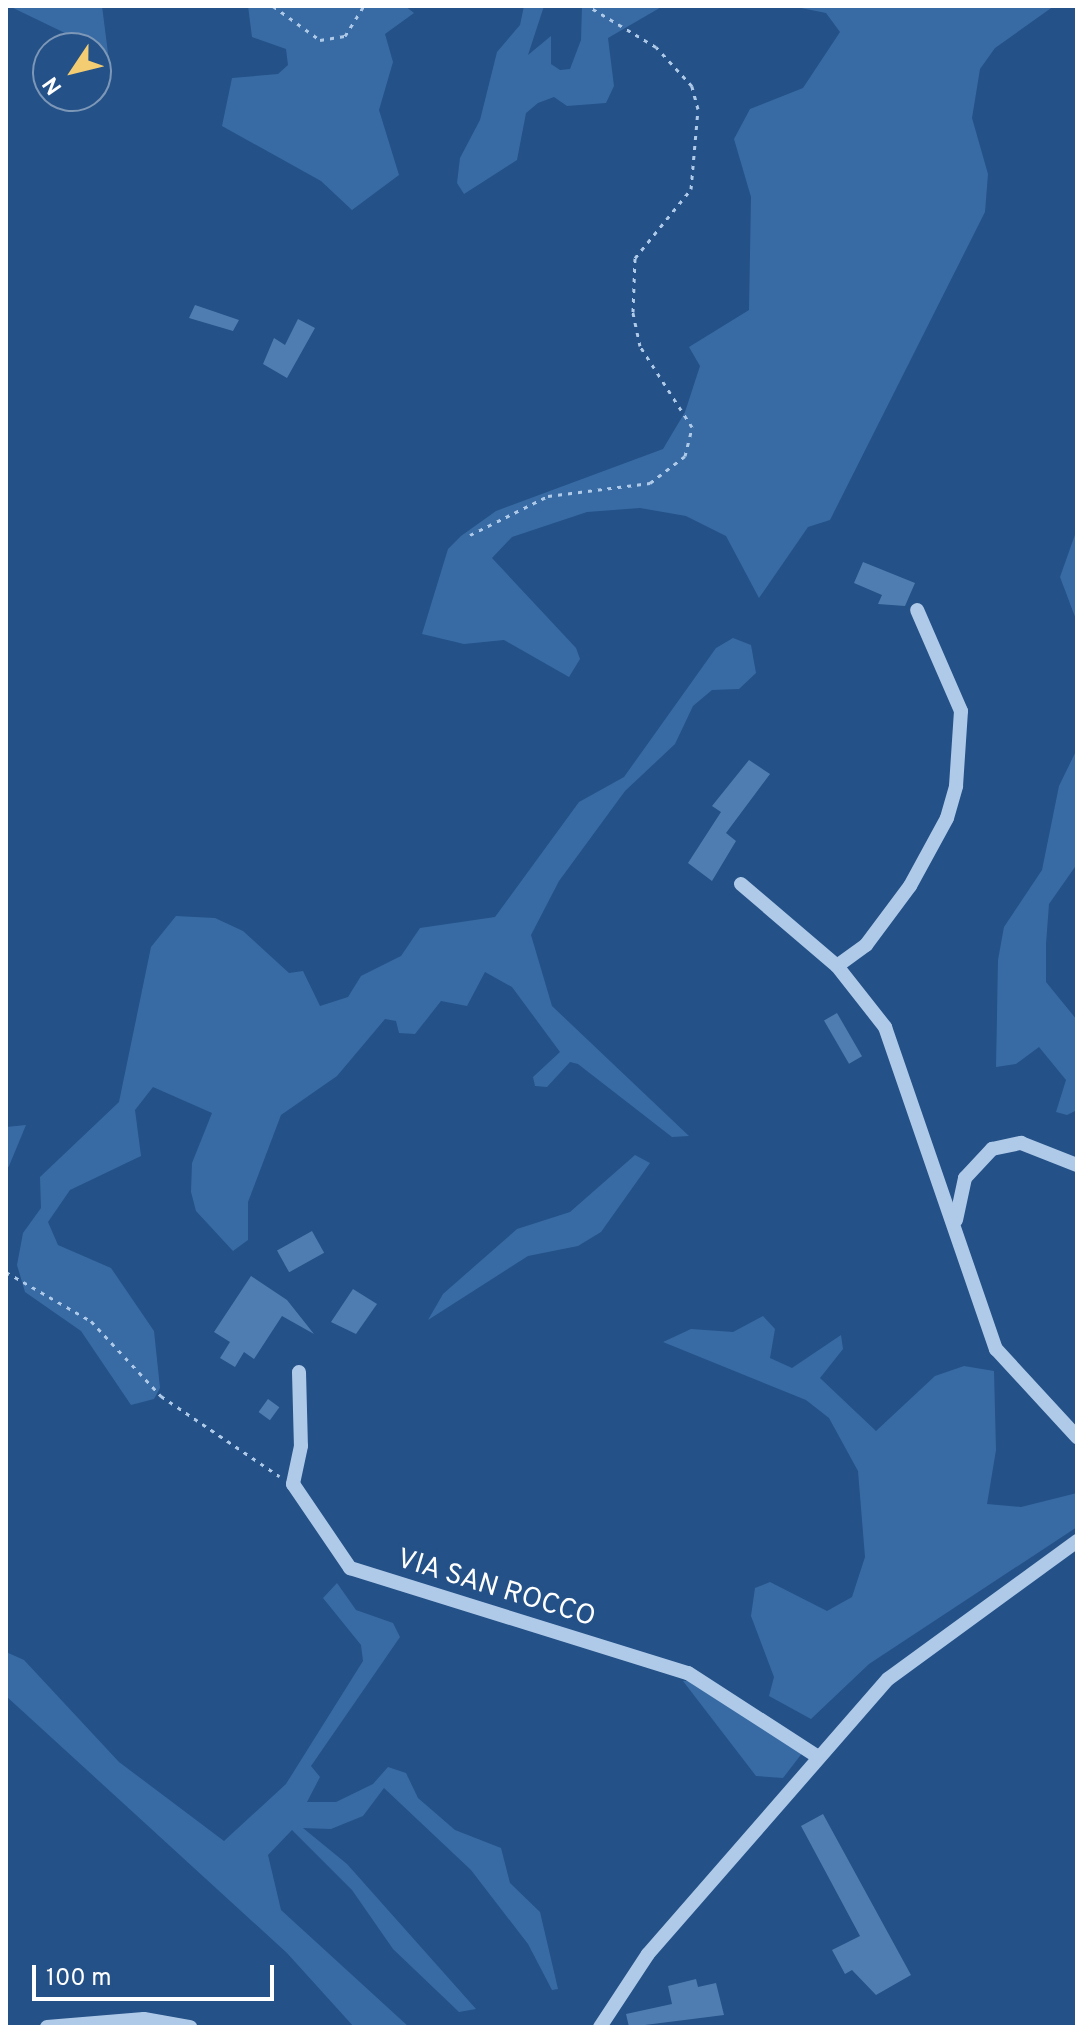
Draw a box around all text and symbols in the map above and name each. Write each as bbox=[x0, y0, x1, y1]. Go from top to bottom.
north arrow bbox=[32, 32, 112, 112]
text: N bbox=[38, 71, 69, 99]
street label: VIA SAN ROCCO bbox=[392, 1543, 600, 1635]
scale bar bbox=[36, 1949, 278, 1999]
text: 100 m bbox=[46, 1964, 112, 1994]

